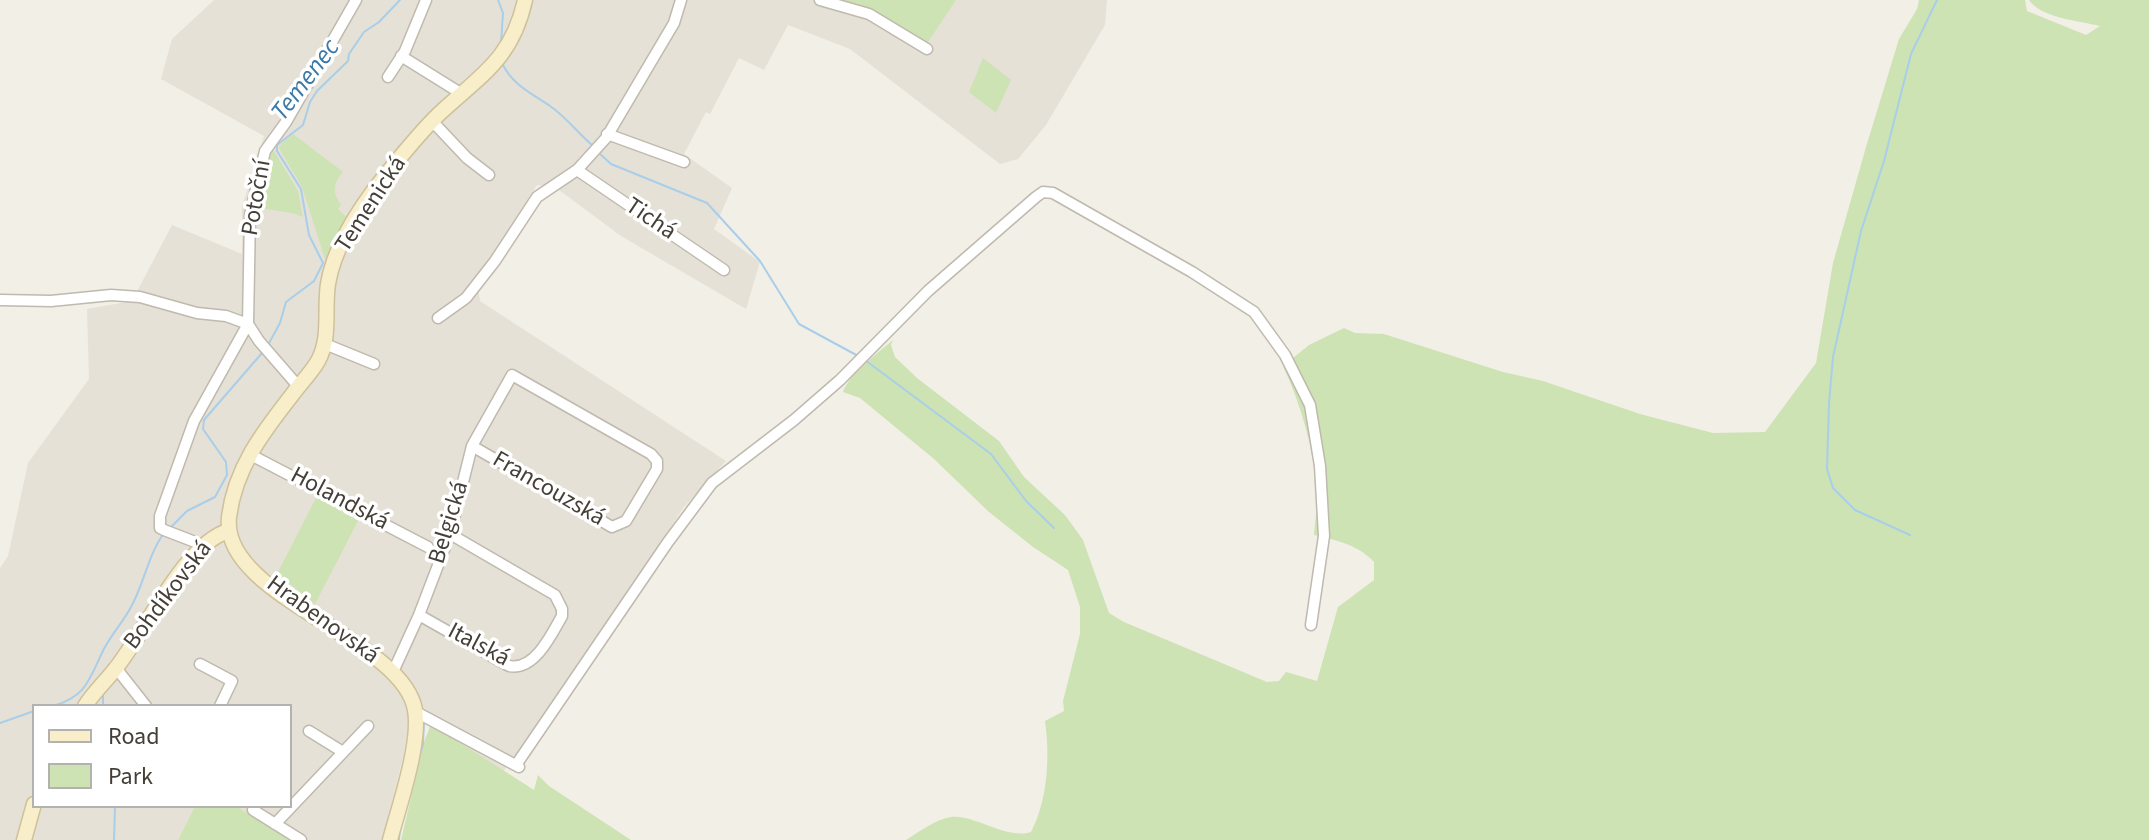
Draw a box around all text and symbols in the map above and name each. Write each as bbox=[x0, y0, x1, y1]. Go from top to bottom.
water label: Temenec bbox=[266, 34, 348, 128]
street label: Temenická bbox=[330, 152, 414, 258]
street label: Potoční bbox=[237, 158, 279, 238]
street label: Tichá bbox=[619, 193, 681, 247]
street label: Francouzská bbox=[487, 446, 609, 534]
street label: Holandská bbox=[285, 462, 393, 538]
street label: Belgická bbox=[424, 478, 476, 568]
street label: Bohdíkovská bbox=[119, 536, 219, 656]
street label: Hrabenovská bbox=[260, 571, 384, 671]
street label: Italská bbox=[442, 618, 514, 674]
legend bbox=[32, 704, 292, 808]
text: Road bbox=[108, 719, 160, 754]
text: Park bbox=[108, 759, 153, 794]

